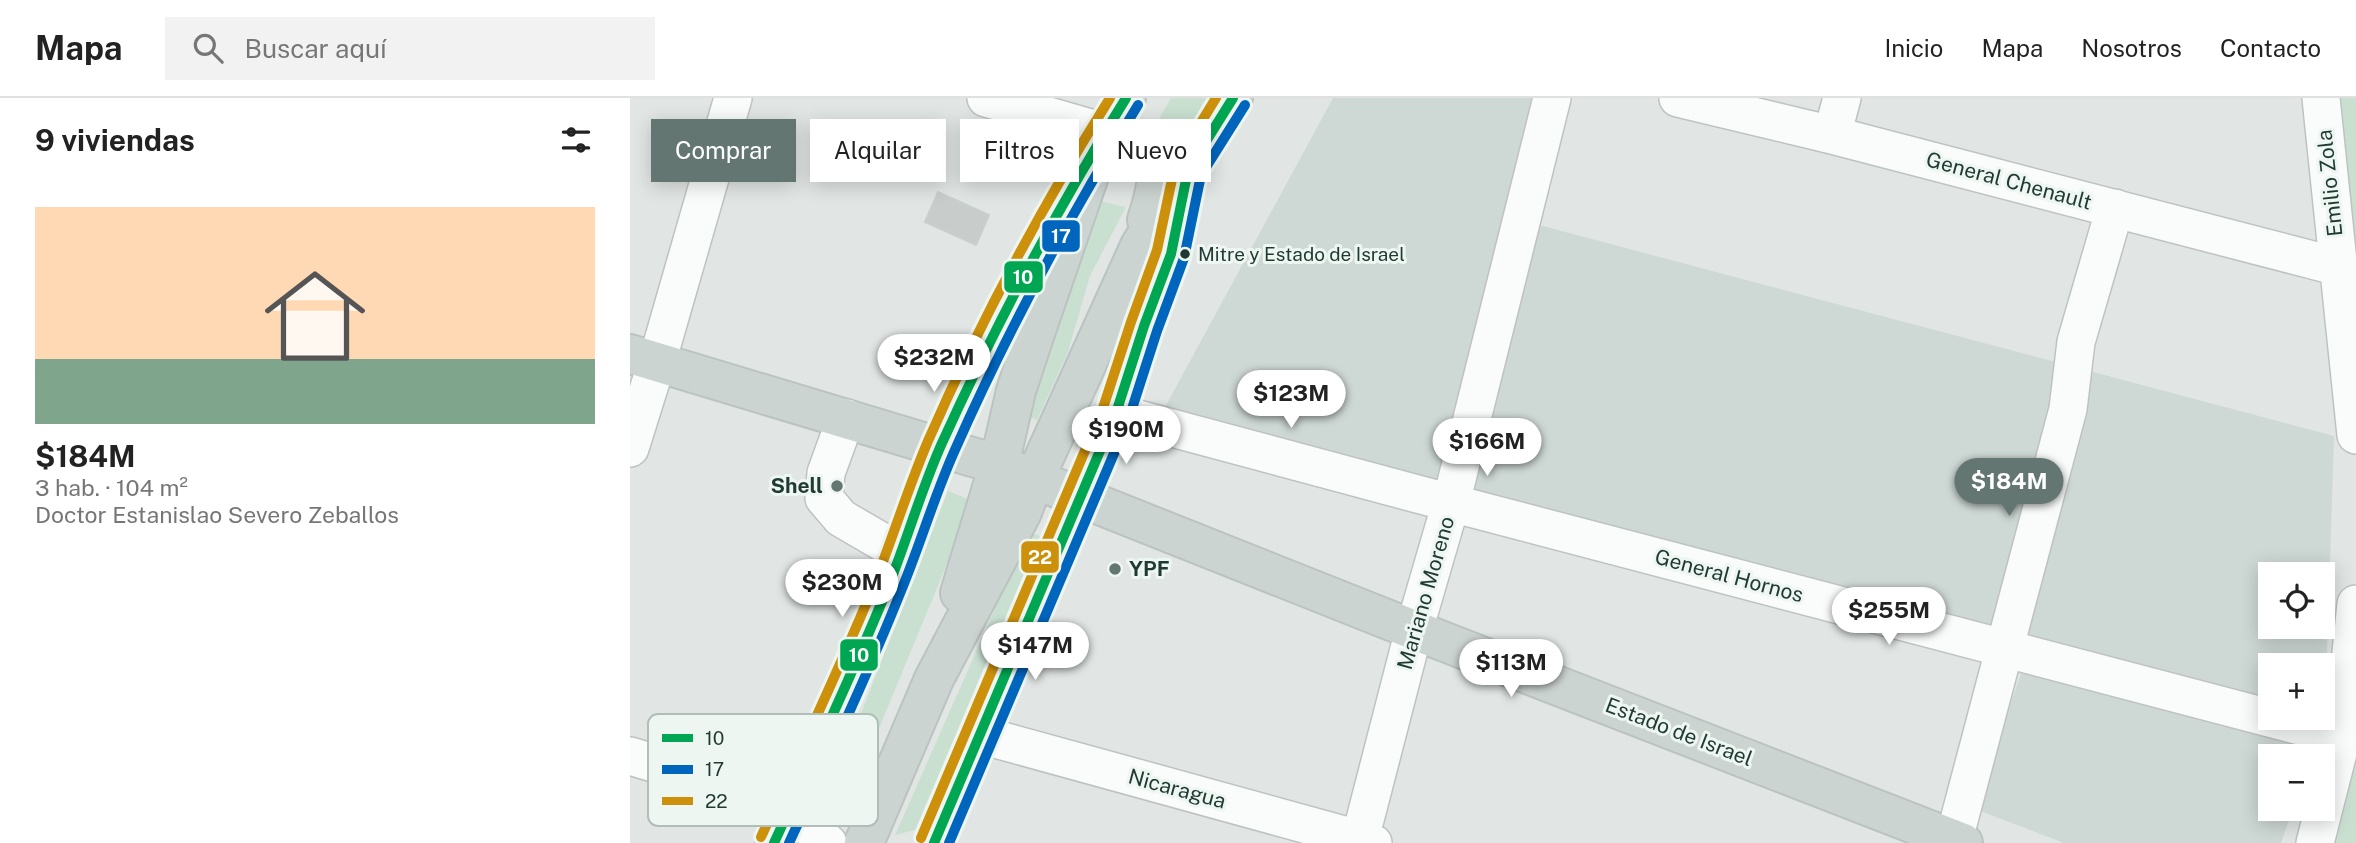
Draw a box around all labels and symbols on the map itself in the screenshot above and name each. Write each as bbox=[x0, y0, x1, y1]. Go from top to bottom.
street label: Emilio Zola bbox=[2311, 128, 2348, 238]
street label: General Chenault bbox=[1924, 146, 2095, 215]
line badge: 17 bbox=[1041, 219, 1081, 253]
text: 17 bbox=[1051, 225, 1071, 247]
place label: Mitre y Estado de Israel bbox=[1198, 243, 1405, 265]
marker: Mitre y Estado de Israel bbox=[1178, 247, 1192, 261]
line badge: 10 bbox=[1003, 260, 1044, 294]
text: 10 bbox=[1013, 266, 1033, 288]
pin: $232M bbox=[885, 334, 983, 394]
pin: $123M bbox=[1242, 370, 1340, 430]
pin: $190M bbox=[1077, 406, 1175, 466]
pin: $166M bbox=[1438, 418, 1536, 478]
pin: $184M bbox=[1960, 458, 2058, 518]
place label: Shell bbox=[770, 473, 823, 498]
marker: Shell bbox=[829, 478, 845, 494]
street label: Mariano Moreno bbox=[1392, 513, 1459, 672]
line badge: 22 bbox=[1020, 540, 1060, 574]
street label: General Hornos bbox=[1652, 544, 1806, 607]
text: 22 bbox=[1028, 546, 1052, 568]
place label: YPF bbox=[1129, 556, 1170, 581]
pin: $230M bbox=[793, 560, 891, 619]
marker: YPF bbox=[1107, 561, 1123, 577]
pin: $255M bbox=[1840, 588, 1938, 647]
pin: $147M bbox=[986, 622, 1084, 682]
line badge: 10 bbox=[839, 638, 879, 672]
pin: $113M bbox=[1462, 640, 1560, 699]
text: 10 bbox=[849, 644, 869, 666]
street label: Estado de Israel bbox=[1602, 692, 1756, 771]
legend bbox=[648, 714, 878, 826]
text: 10 bbox=[705, 727, 724, 749]
text: 17 bbox=[705, 758, 724, 780]
street label: Nicaragua bbox=[1126, 764, 1229, 814]
text: 22 bbox=[705, 790, 728, 812]

